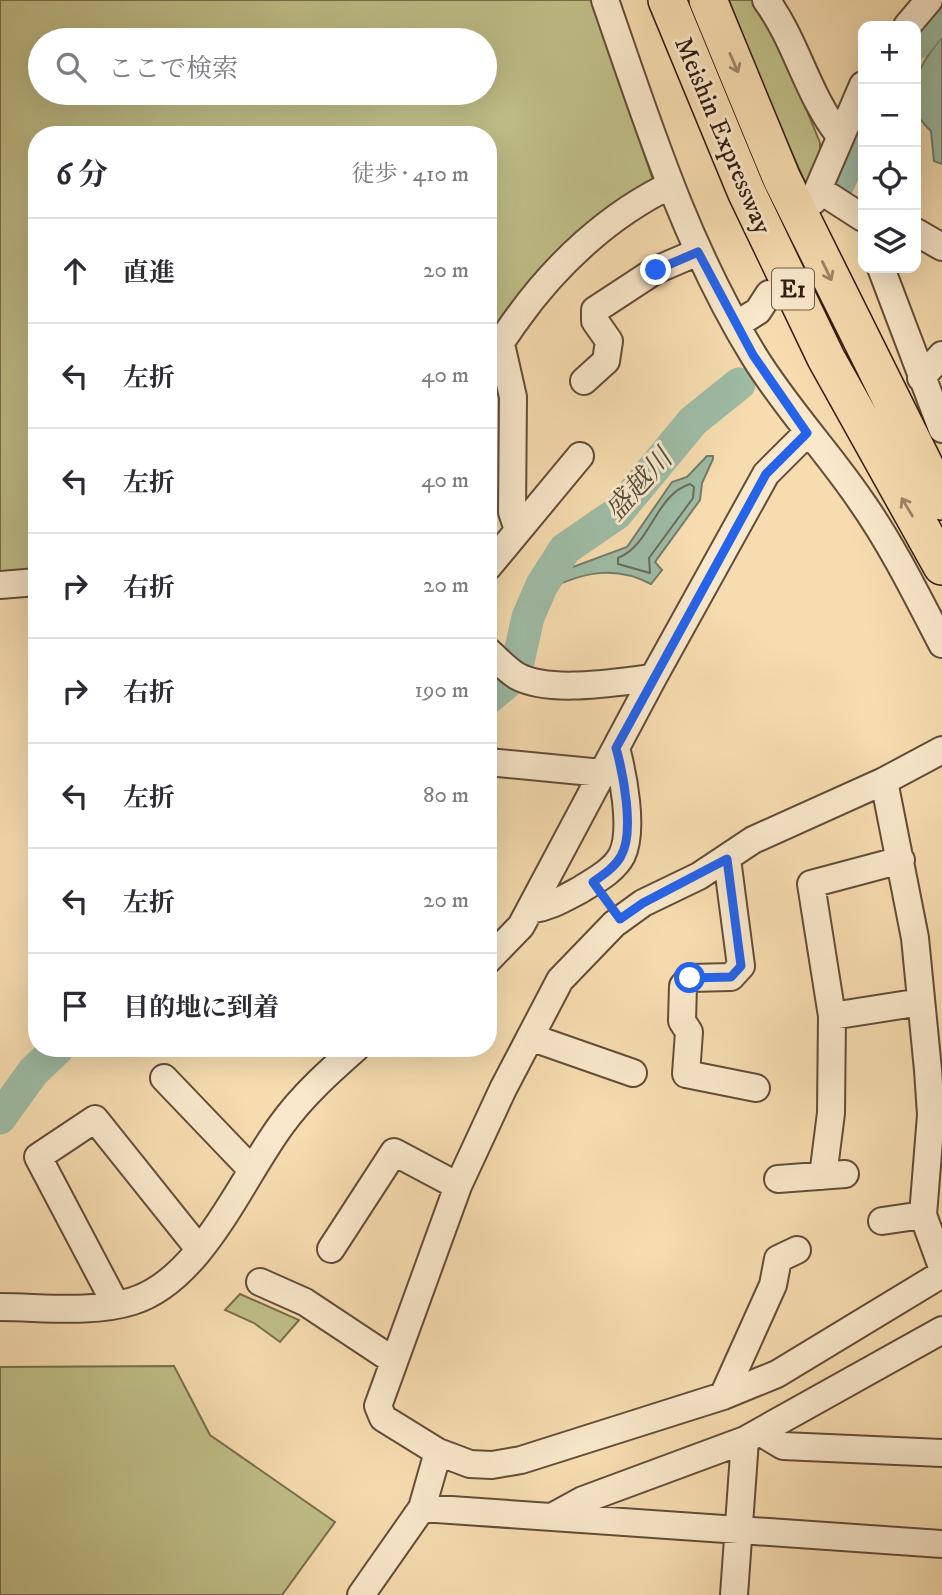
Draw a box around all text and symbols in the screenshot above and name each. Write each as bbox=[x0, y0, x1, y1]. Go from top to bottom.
map controls bbox=[858, 21, 921, 273]
button: + bbox=[858, 21, 921, 84]
search box bbox=[28, 28, 497, 105]
street label: Meishin Expressway bbox=[666, 32, 779, 240]
icon: search bbox=[52, 48, 90, 86]
one-way arrow bbox=[728, 52, 741, 73]
text: ここで検索 bbox=[108, 53, 238, 86]
button: − bbox=[858, 84, 921, 147]
button: locate bbox=[858, 147, 921, 210]
text: 6 分 bbox=[56, 157, 108, 194]
text: 徒歩 · 410 m bbox=[351, 160, 469, 189]
button: layers bbox=[858, 210, 921, 273]
icon: ahead bbox=[56, 252, 94, 290]
route end bbox=[640, 254, 671, 285]
text: 20 m bbox=[423, 256, 469, 285]
text: 直進 bbox=[123, 257, 175, 290]
one-way arrow bbox=[820, 260, 834, 281]
road number: E1 bbox=[772, 268, 814, 310]
icon: left bbox=[56, 357, 94, 395]
text: 40 m bbox=[421, 361, 469, 390]
text: 左折 bbox=[123, 362, 175, 395]
water label: 盛越川 bbox=[598, 440, 682, 528]
icon: left bbox=[56, 462, 94, 500]
text: 40 m bbox=[421, 466, 469, 495]
text: 左折 bbox=[123, 467, 175, 500]
one-way arrow bbox=[900, 498, 914, 518]
icon: right bbox=[56, 567, 94, 605]
text: 20 m bbox=[423, 571, 469, 600]
text: 右折 bbox=[123, 572, 175, 605]
icon: right bbox=[56, 672, 94, 710]
text: 190 m bbox=[415, 676, 469, 705]
text: 右折 bbox=[123, 677, 175, 710]
icon: left bbox=[56, 777, 94, 815]
text: 80 m bbox=[423, 781, 469, 810]
text: 左折 bbox=[123, 782, 175, 815]
icon: left bbox=[56, 882, 94, 920]
text: 20 m bbox=[423, 886, 469, 915]
text: 左折 bbox=[123, 887, 175, 920]
route start bbox=[674, 962, 705, 993]
icon: arrive bbox=[56, 987, 94, 1025]
text: 目的地に到着 bbox=[123, 992, 279, 1025]

